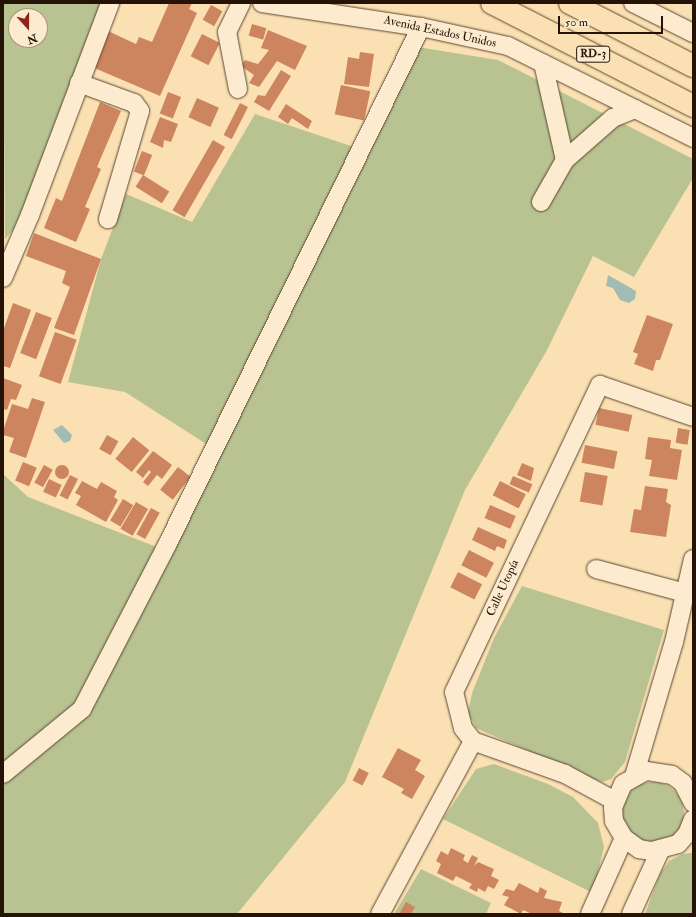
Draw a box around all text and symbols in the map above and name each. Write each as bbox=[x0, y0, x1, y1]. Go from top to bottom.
north arrow bbox=[8, 8, 48, 48]
scale bar bbox=[560, 8, 665, 34]
street label: Avenida Estados Unidos bbox=[382, 13, 498, 51]
text: 50 m bbox=[565, 15, 588, 30]
text: N bbox=[25, 31, 39, 47]
road number: RD-3 bbox=[576, 45, 610, 63]
street label: Calle Utopía bbox=[484, 557, 522, 619]

